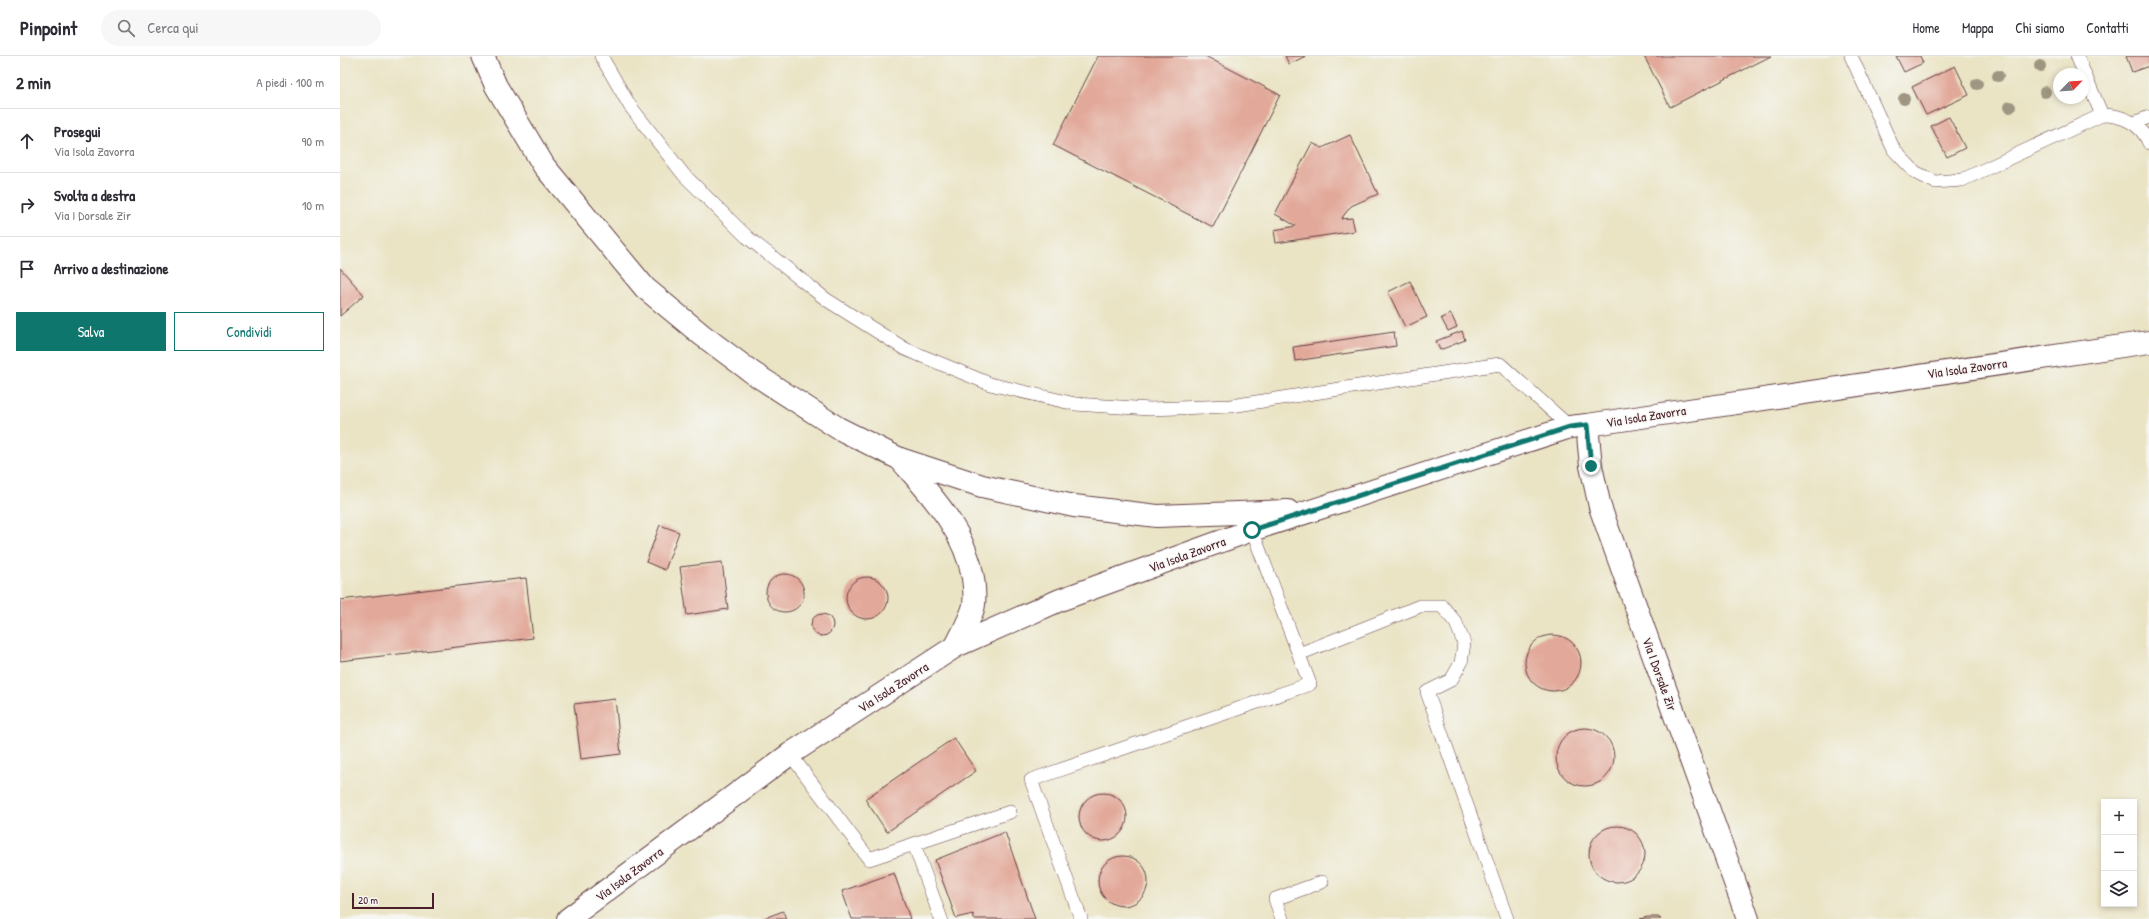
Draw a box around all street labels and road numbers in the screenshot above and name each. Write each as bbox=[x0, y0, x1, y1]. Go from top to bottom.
street label: Via Isola Zavorra bbox=[1926, 353, 2008, 383]
street label: Via Isola Zavorra bbox=[1605, 401, 1687, 431]
street label: Via Isola Zavorra bbox=[1146, 532, 1228, 576]
street label: Via I Dorsale Zir bbox=[1638, 635, 1682, 713]
street label: Via Isola Zavorra bbox=[854, 658, 932, 716]
street label: Via Isola Zavorra bbox=[591, 843, 667, 905]

